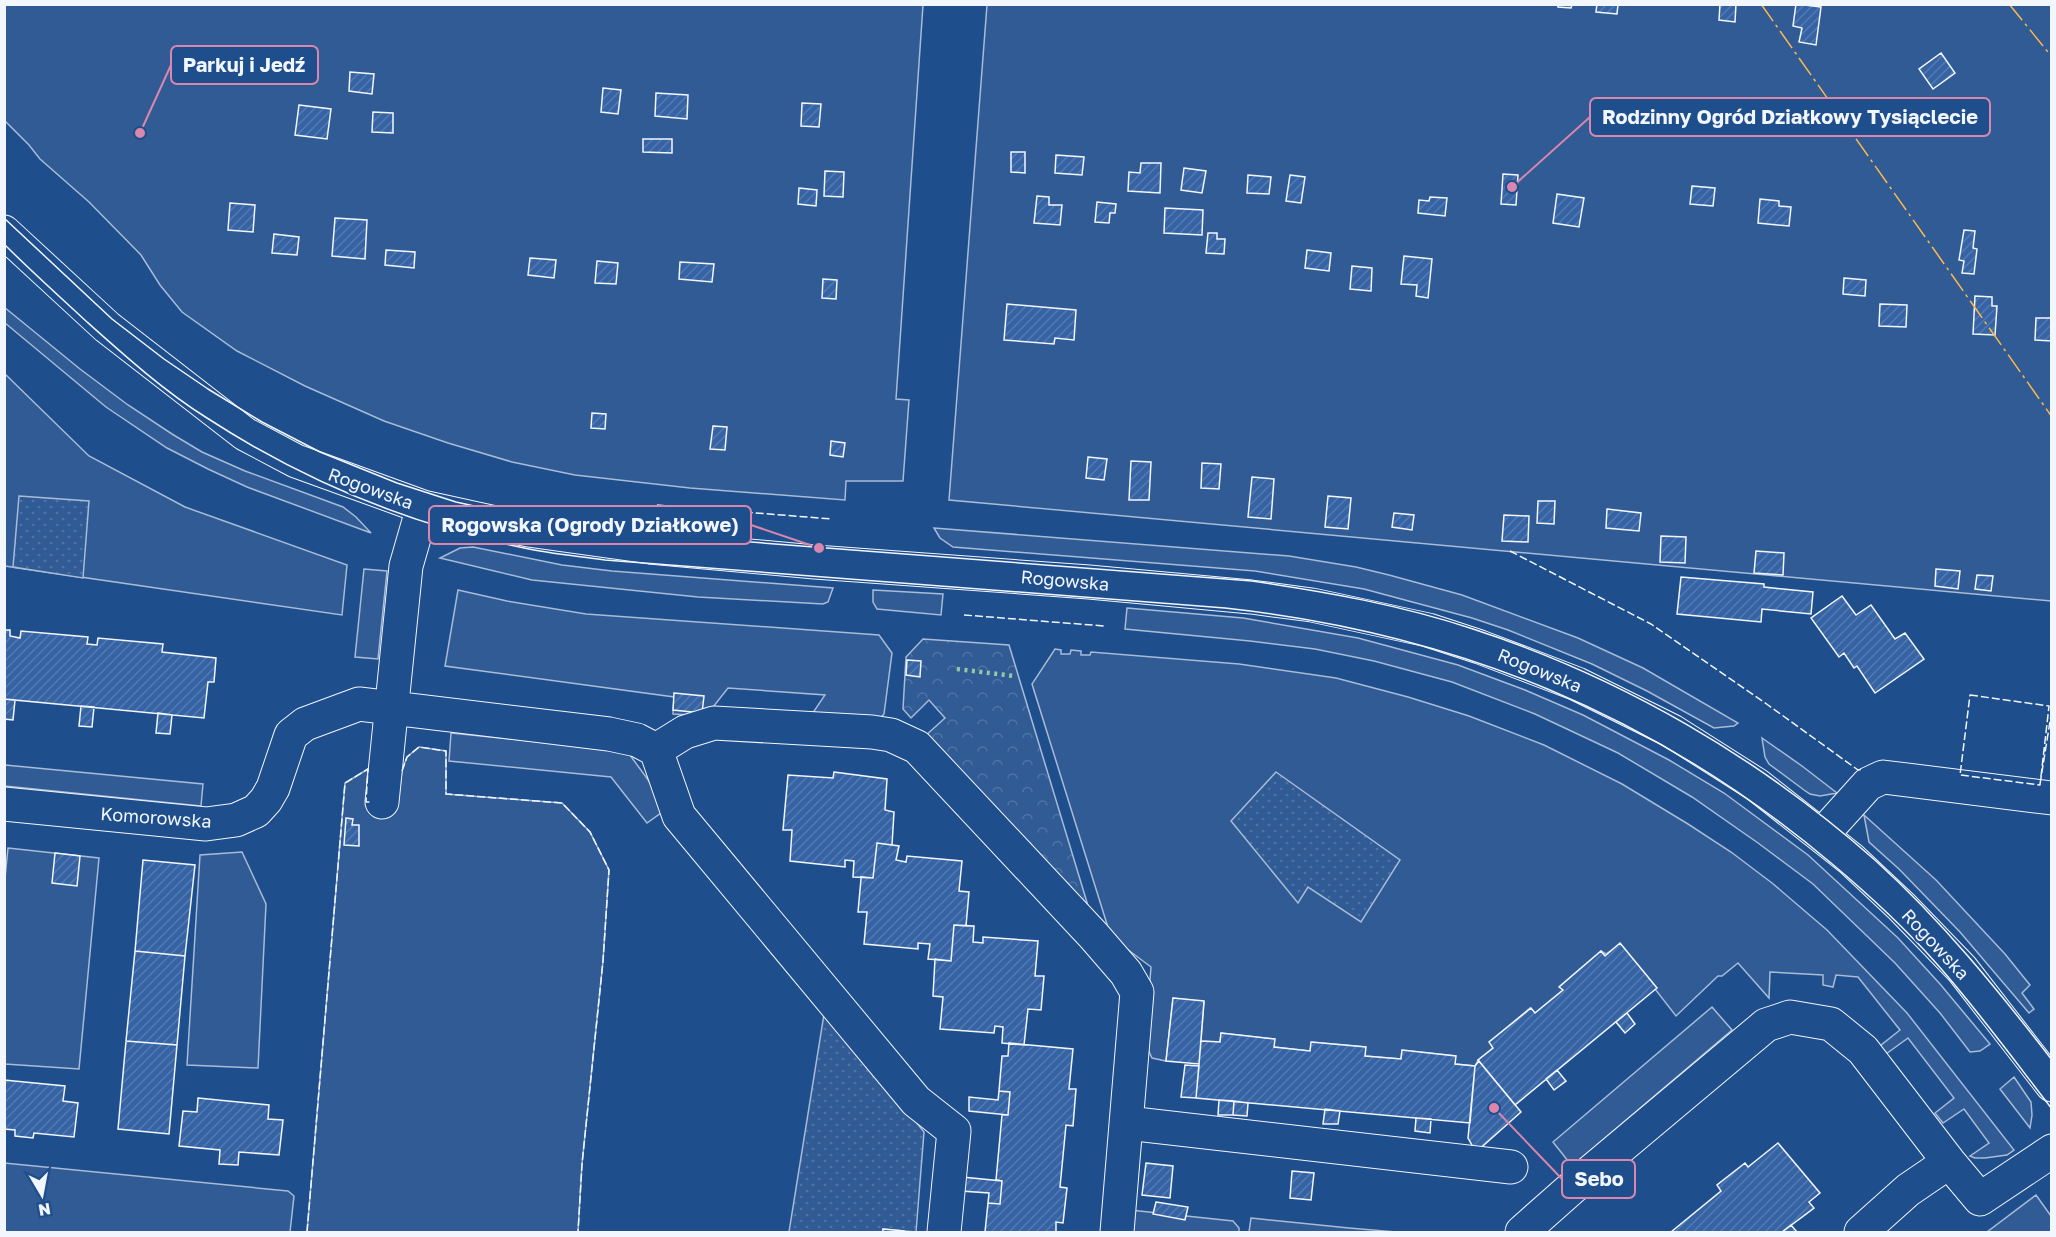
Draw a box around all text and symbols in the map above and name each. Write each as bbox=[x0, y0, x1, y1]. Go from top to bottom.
callout: Parkuj i Jedź bbox=[171, 46, 318, 84]
text: Parkuj i Jedź bbox=[183, 52, 305, 76]
callout: Rodzinny Ogród Działkowy Tysiąclecie bbox=[1590, 98, 1990, 136]
text: Rodzinny Ogród Działkowy Tysiąclecie bbox=[1602, 104, 1978, 128]
street label: Rogowska bbox=[325, 462, 417, 514]
callout: Rogowska (Ogrody Działkowe) bbox=[429, 506, 751, 544]
text: Rogowska (Ogrody Działkowe) bbox=[441, 512, 739, 536]
street label: Rogowska bbox=[1020, 565, 1110, 595]
street label: Rogowska bbox=[1495, 643, 1585, 697]
street label: Komorowska bbox=[100, 802, 212, 832]
street label: Rogowska bbox=[1898, 904, 1974, 984]
callout: Sebo bbox=[1562, 1160, 1635, 1198]
north arrow bbox=[12, 1165, 72, 1225]
text: Sebo bbox=[1574, 1166, 1624, 1190]
text: N bbox=[37, 1199, 52, 1221]

